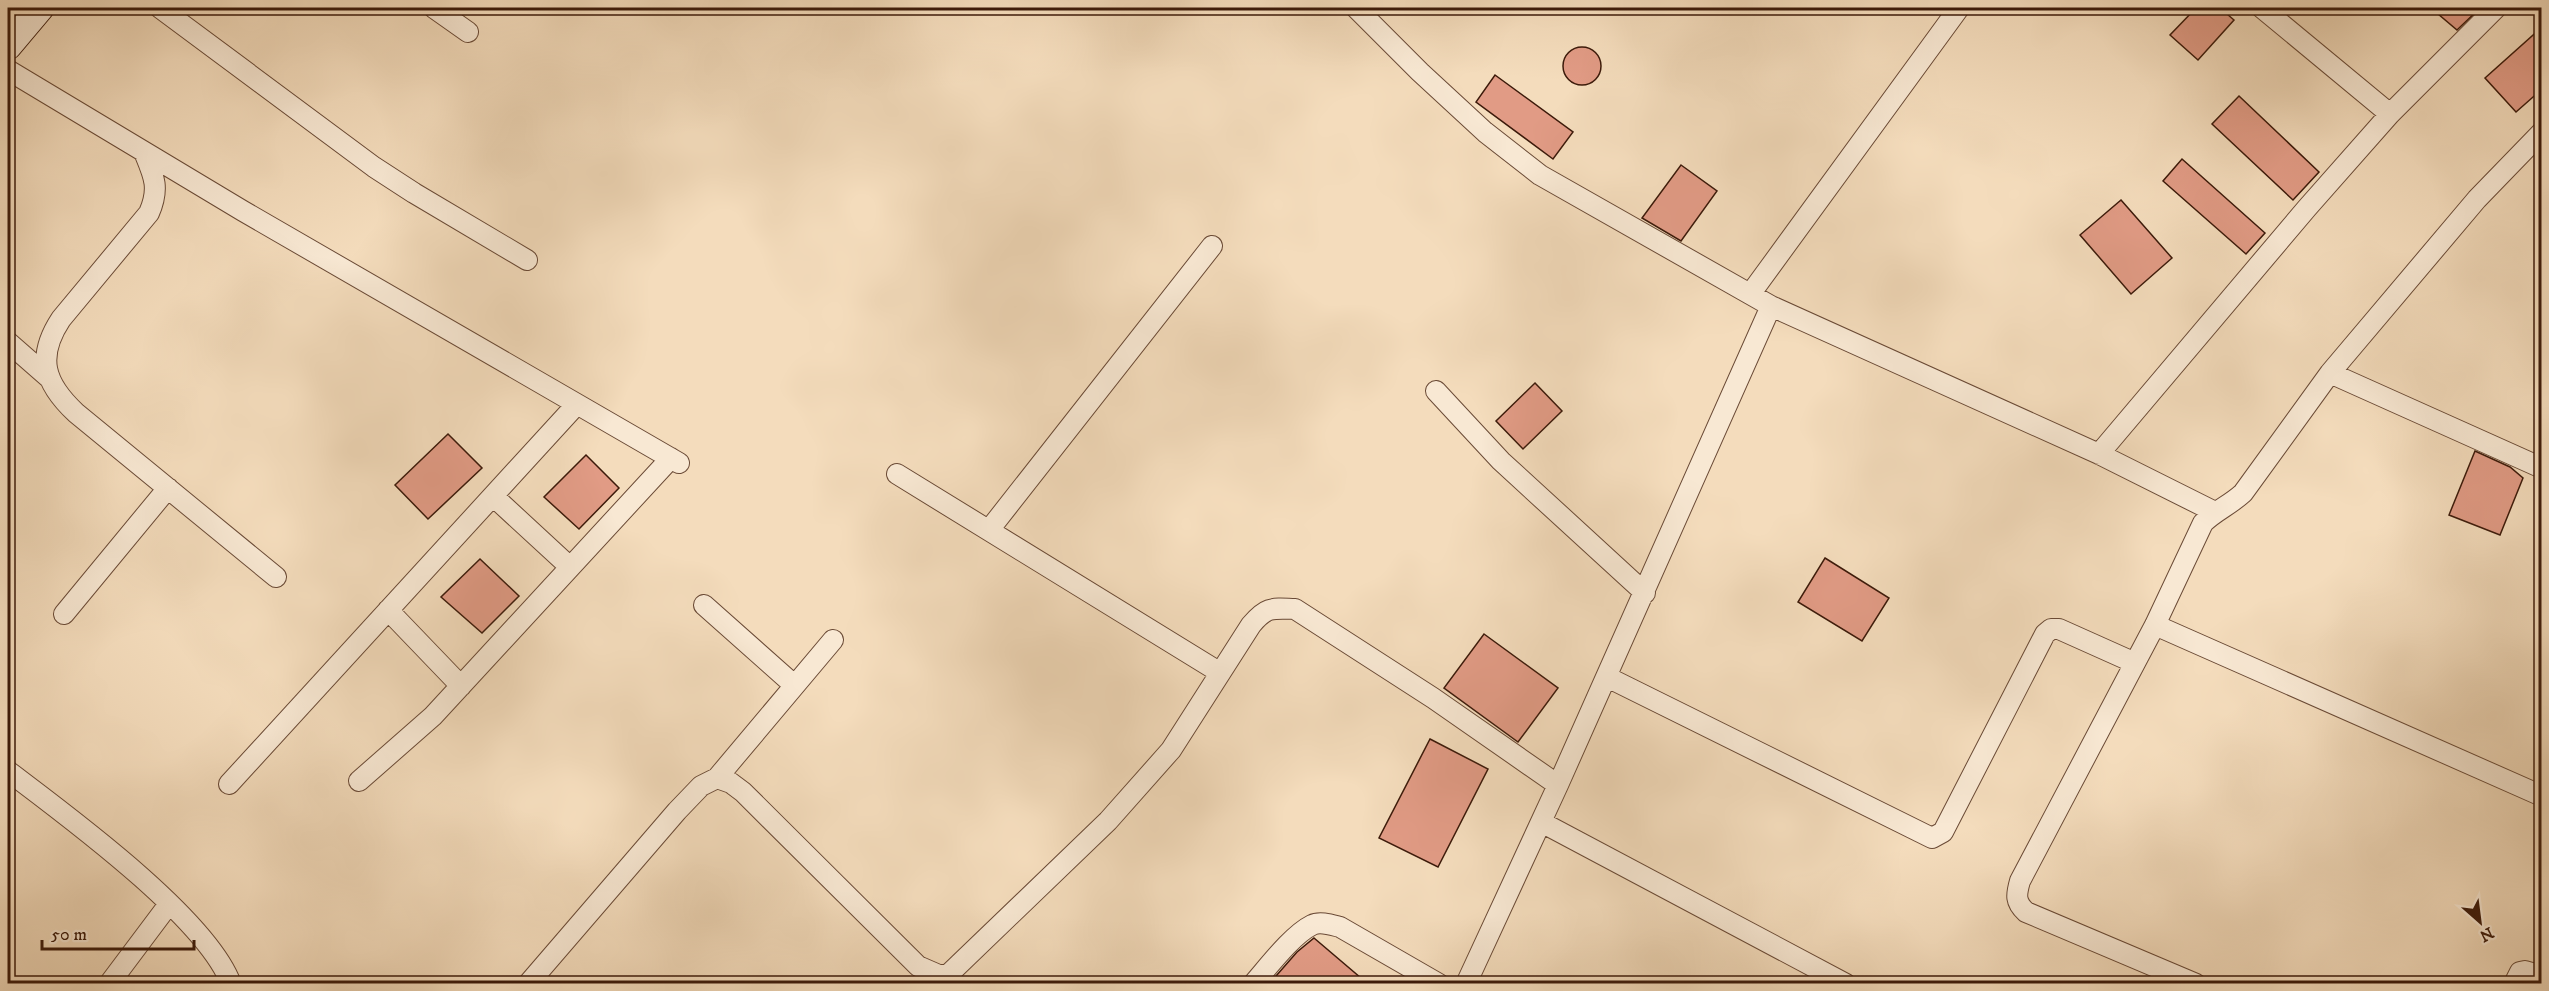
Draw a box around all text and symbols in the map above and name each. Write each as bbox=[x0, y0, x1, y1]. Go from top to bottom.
north arrow bbox=[2450, 892, 2510, 952]
scale bar bbox=[42, 913, 194, 951]
text: N bbox=[2476, 922, 2497, 946]
text: 50 m bbox=[51, 924, 87, 946]

